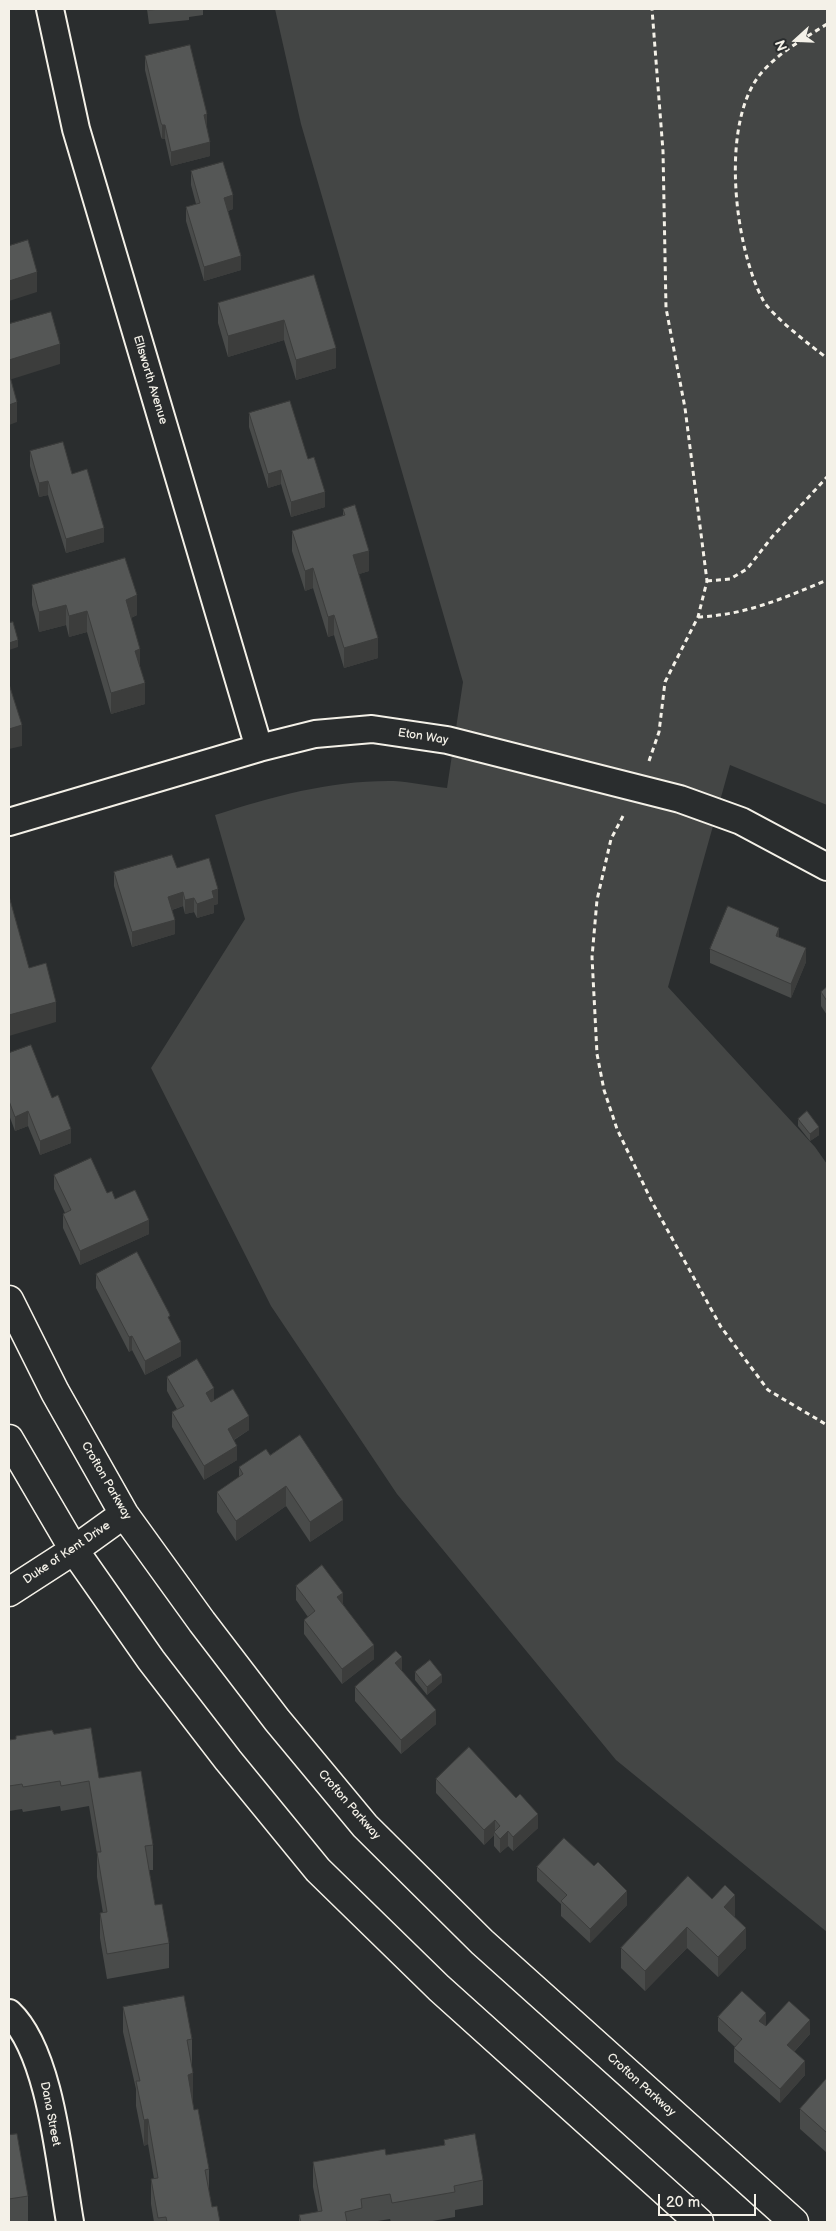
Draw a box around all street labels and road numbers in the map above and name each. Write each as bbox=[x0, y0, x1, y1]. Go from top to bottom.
street label: Ellsworth Avenue bbox=[130, 334, 170, 426]
street label: Eton Way bbox=[397, 726, 449, 748]
street label: Crofton Parkway bbox=[78, 1440, 134, 1522]
street label: Duke of Kent Drive bbox=[21, 1519, 113, 1587]
street label: Crofton Parkway bbox=[315, 1767, 383, 1843]
street label: Crofton Parkway bbox=[604, 2050, 678, 2120]
street label: Dana Street bbox=[37, 2081, 63, 2147]

